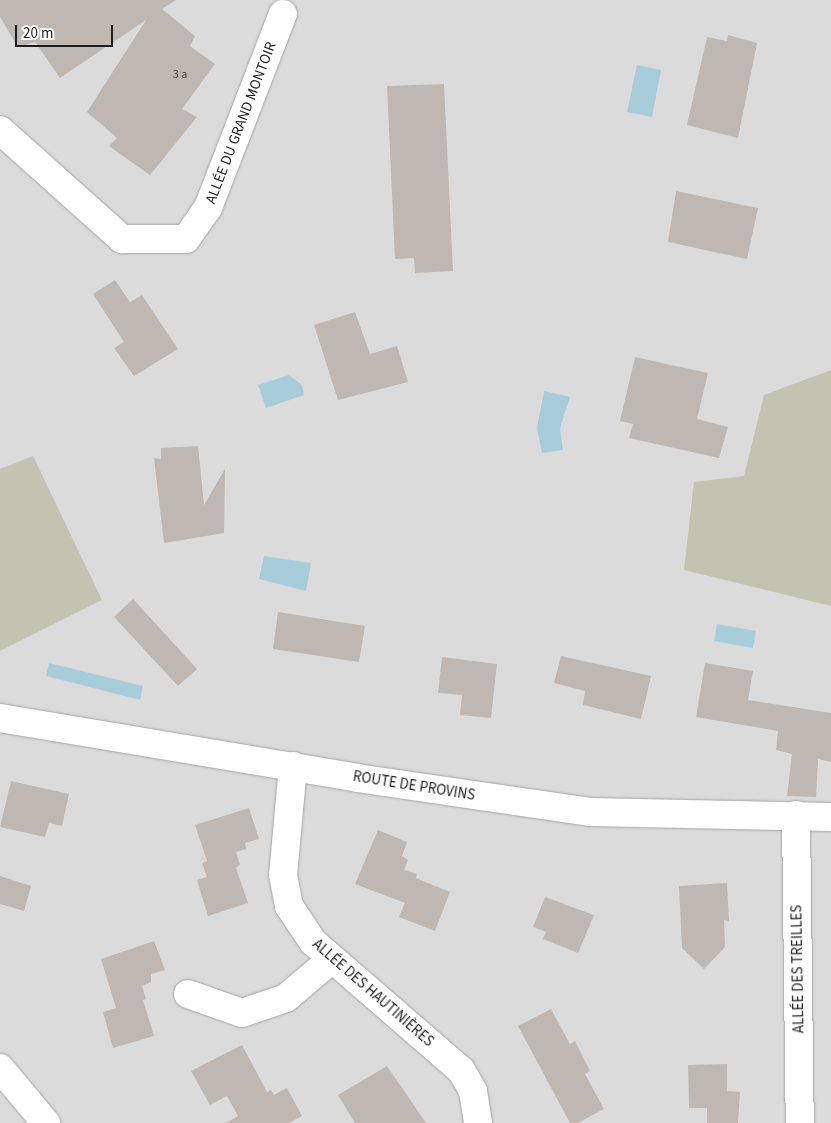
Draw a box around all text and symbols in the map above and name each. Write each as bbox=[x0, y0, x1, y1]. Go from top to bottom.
scale bar bbox=[18, 15, 115, 47]
text: 20 m bbox=[23, 23, 53, 44]
street label: ALLÉE DU GRAND MONTOIR bbox=[202, 40, 280, 206]
house number: 3 a bbox=[173, 68, 187, 82]
street label: ROUTE DE PROVINS bbox=[352, 767, 476, 805]
street label: ALLÉE DES TREILLES bbox=[788, 905, 808, 1033]
street label: ALLÉE DES HAUTINIÈRES bbox=[309, 935, 437, 1051]

